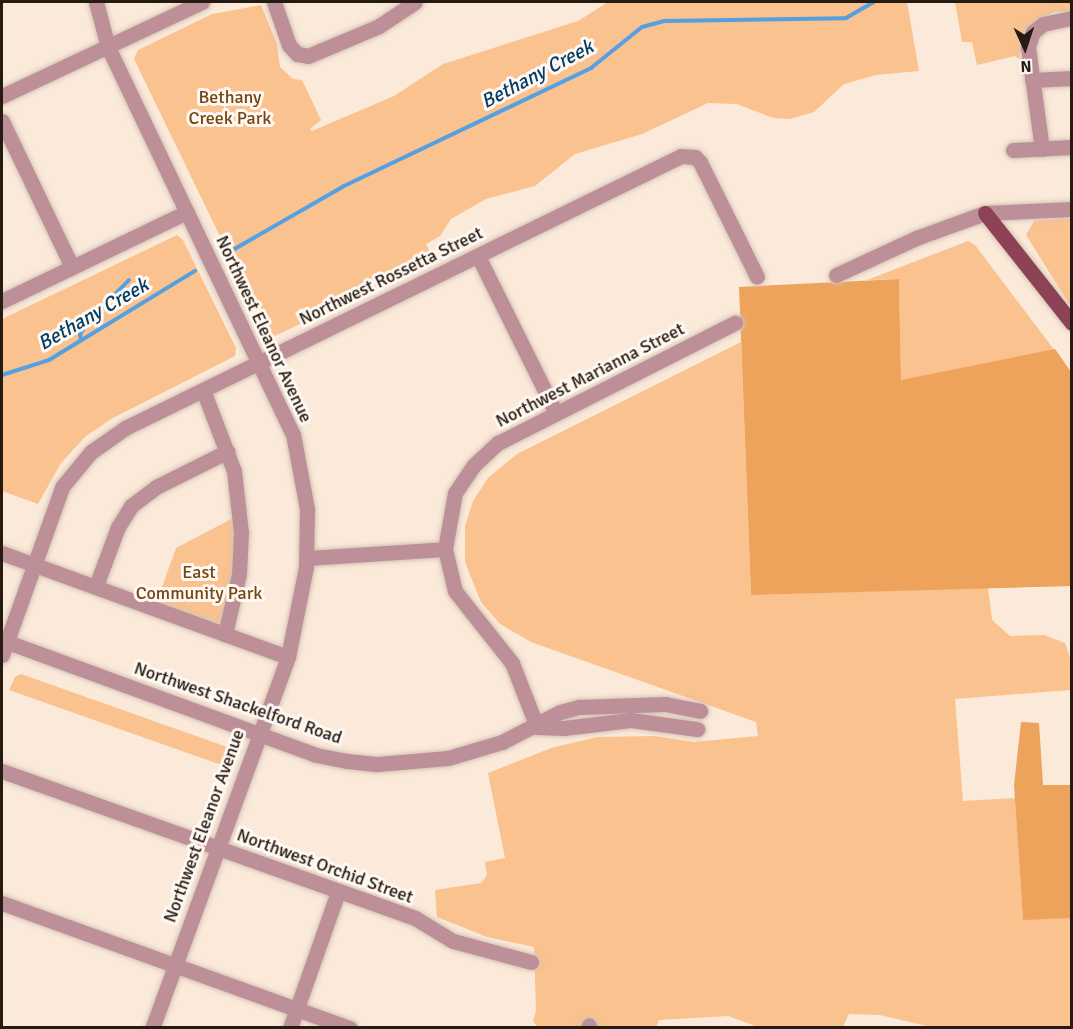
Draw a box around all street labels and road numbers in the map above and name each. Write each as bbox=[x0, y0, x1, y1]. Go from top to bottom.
street label: Northwest Rossetta Street bbox=[296, 222, 486, 330]
street label: Northwest Eleanor Avenue bbox=[211, 232, 317, 426]
street label: Northwest Marianna Street bbox=[492, 318, 688, 432]
street label: Northwest Shackelford Road bbox=[131, 657, 345, 749]
street label: Northwest Eleanor Avenue bbox=[159, 727, 249, 925]
street label: Northwest Orchid Street bbox=[234, 824, 416, 908]

